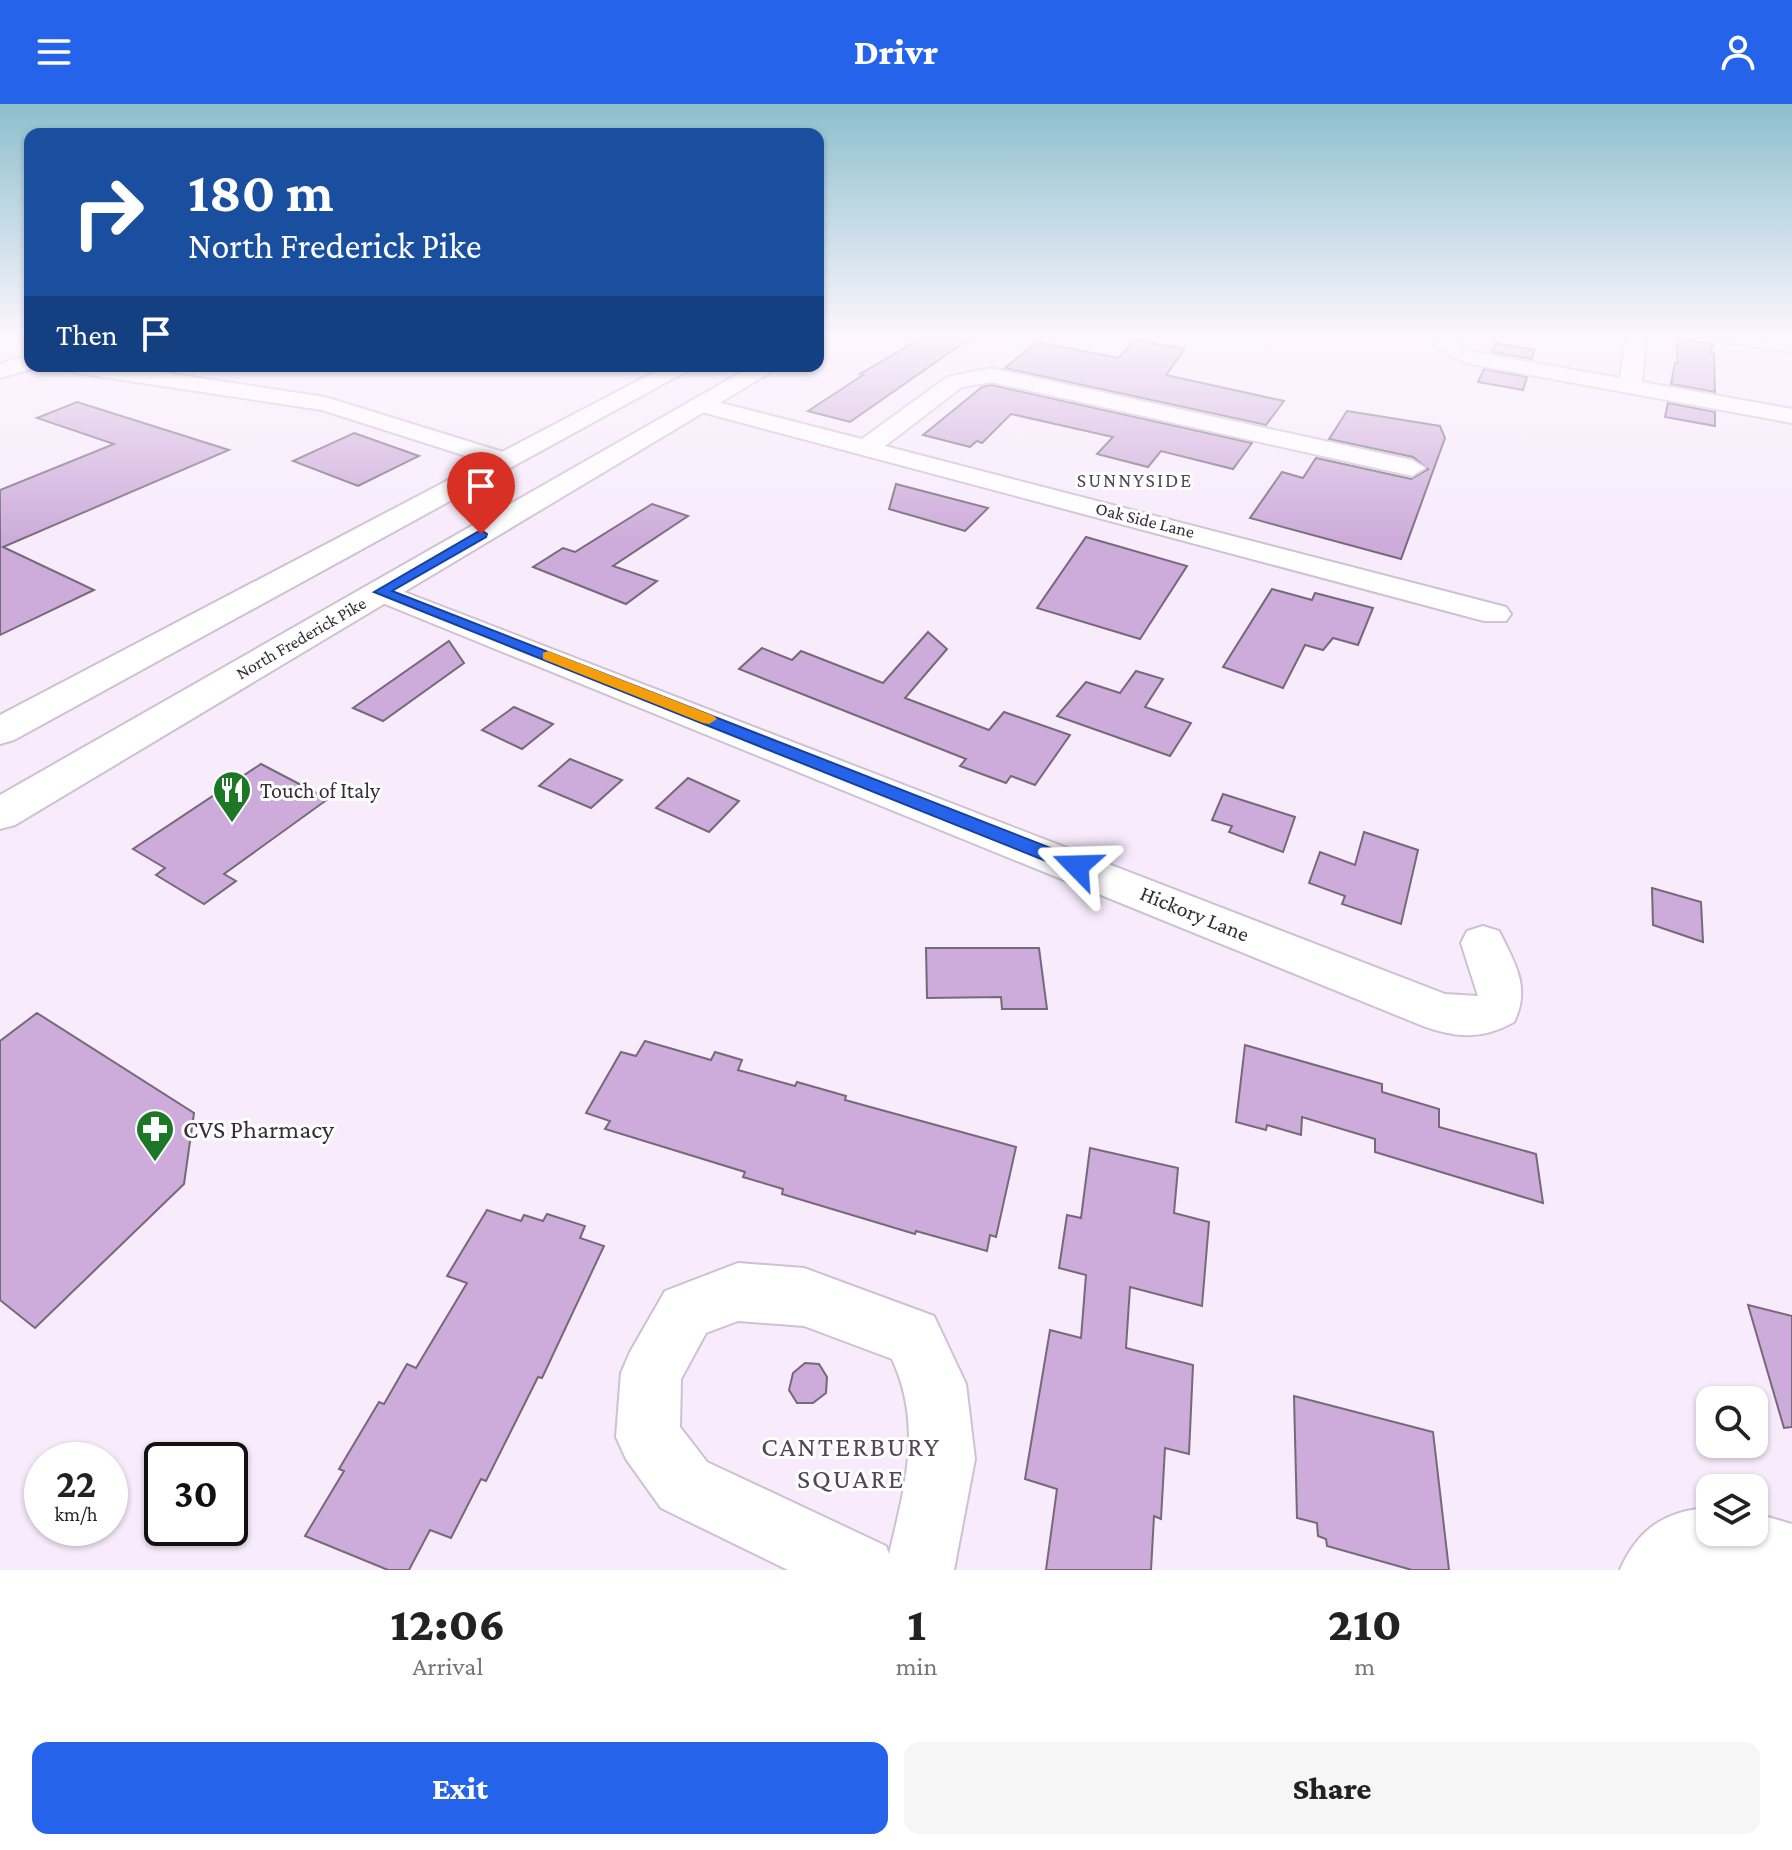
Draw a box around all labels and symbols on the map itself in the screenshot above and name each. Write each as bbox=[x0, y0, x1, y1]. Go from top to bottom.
pin bbox=[447, 452, 515, 534]
district label: SUNNYSIDE bbox=[1077, 469, 1193, 491]
street label: Oak Side Lane bbox=[1094, 498, 1197, 542]
street label: North Frederick Pike bbox=[232, 593, 370, 683]
restaurant icon: Touch of Italy bbox=[211, 769, 253, 824]
place label: Touch of Italy bbox=[260, 778, 381, 803]
position arrow bbox=[1035, 824, 1119, 908]
street label: Hickory Lane bbox=[1137, 880, 1253, 947]
pharmacy icon: CVS Pharmacy bbox=[134, 1108, 176, 1163]
place label: CVS Pharmacy bbox=[183, 1115, 335, 1144]
district label: CANTERBURY SQUARE bbox=[761, 1431, 941, 1494]
speed limit sign: 30 bbox=[144, 1442, 248, 1546]

